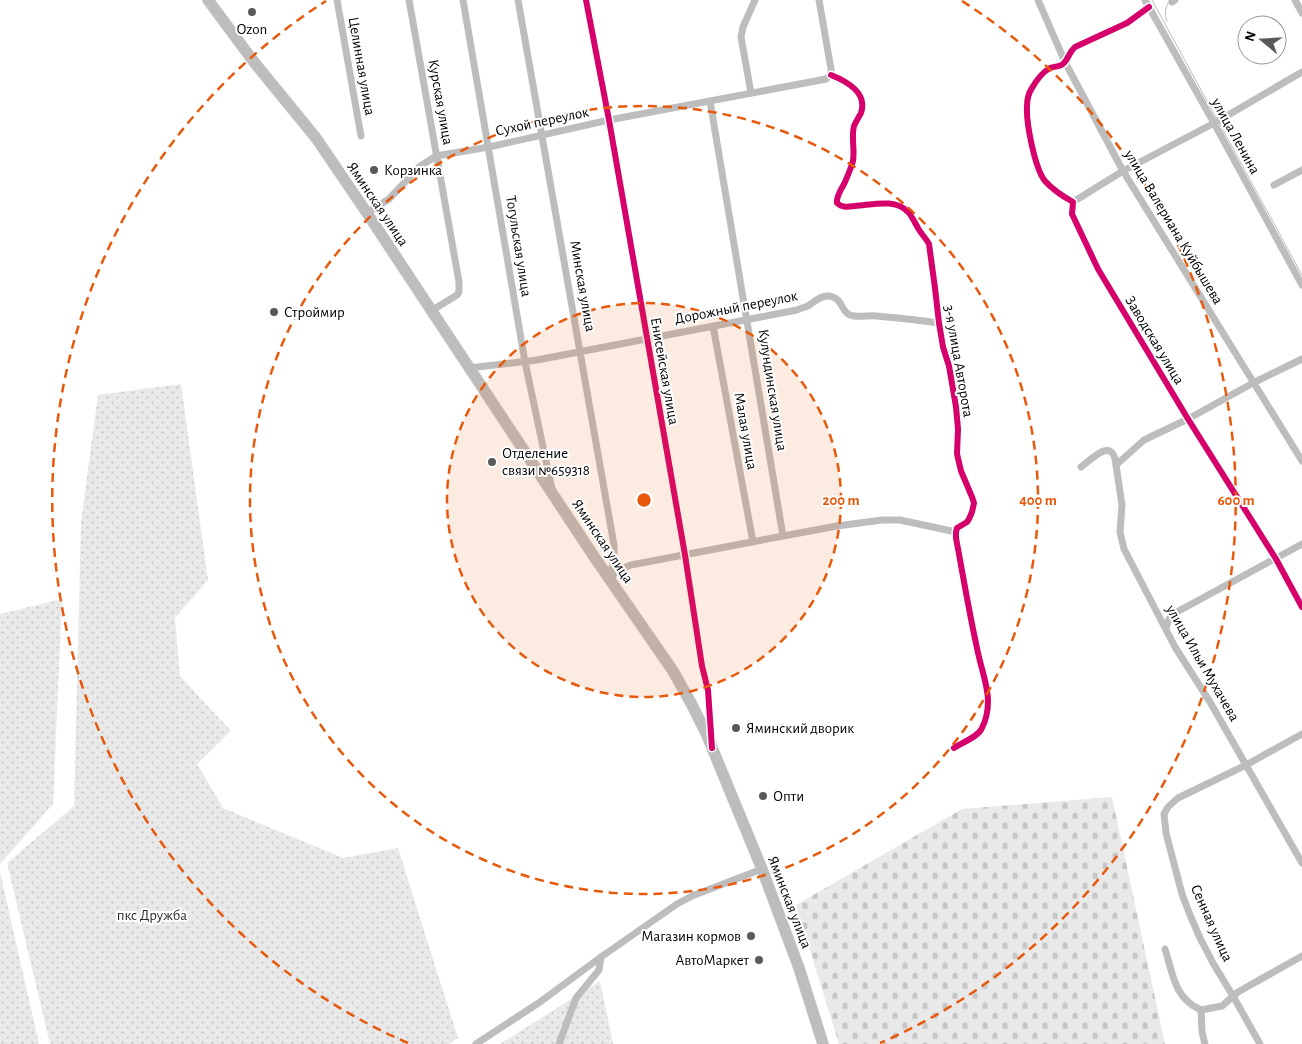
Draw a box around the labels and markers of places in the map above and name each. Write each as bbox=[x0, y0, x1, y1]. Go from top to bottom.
marker: Ozon bbox=[246, 6, 258, 18]
place label: Ozon bbox=[237, 22, 267, 37]
place label: Корзинка bbox=[384, 163, 442, 178]
marker: Корзинка bbox=[368, 164, 380, 176]
place label: Строймир bbox=[284, 305, 345, 320]
marker: Строймир bbox=[268, 306, 280, 318]
place label: Отделение связи №659318 bbox=[502, 446, 590, 478]
marker: Отделение связи №659318 bbox=[486, 456, 498, 468]
centre of rings bbox=[635, 491, 653, 509]
place label: Яминский дворик bbox=[746, 721, 854, 736]
marker: Яминский дворик bbox=[730, 722, 742, 734]
place label: Опти bbox=[773, 789, 804, 804]
marker: Опти bbox=[757, 790, 769, 802]
place label: Магазин кормов bbox=[641, 929, 741, 944]
marker: Магазин кормов bbox=[745, 930, 757, 942]
place label: АвтоМаркет bbox=[675, 953, 750, 968]
marker: АвтоМаркет bbox=[753, 954, 765, 966]

